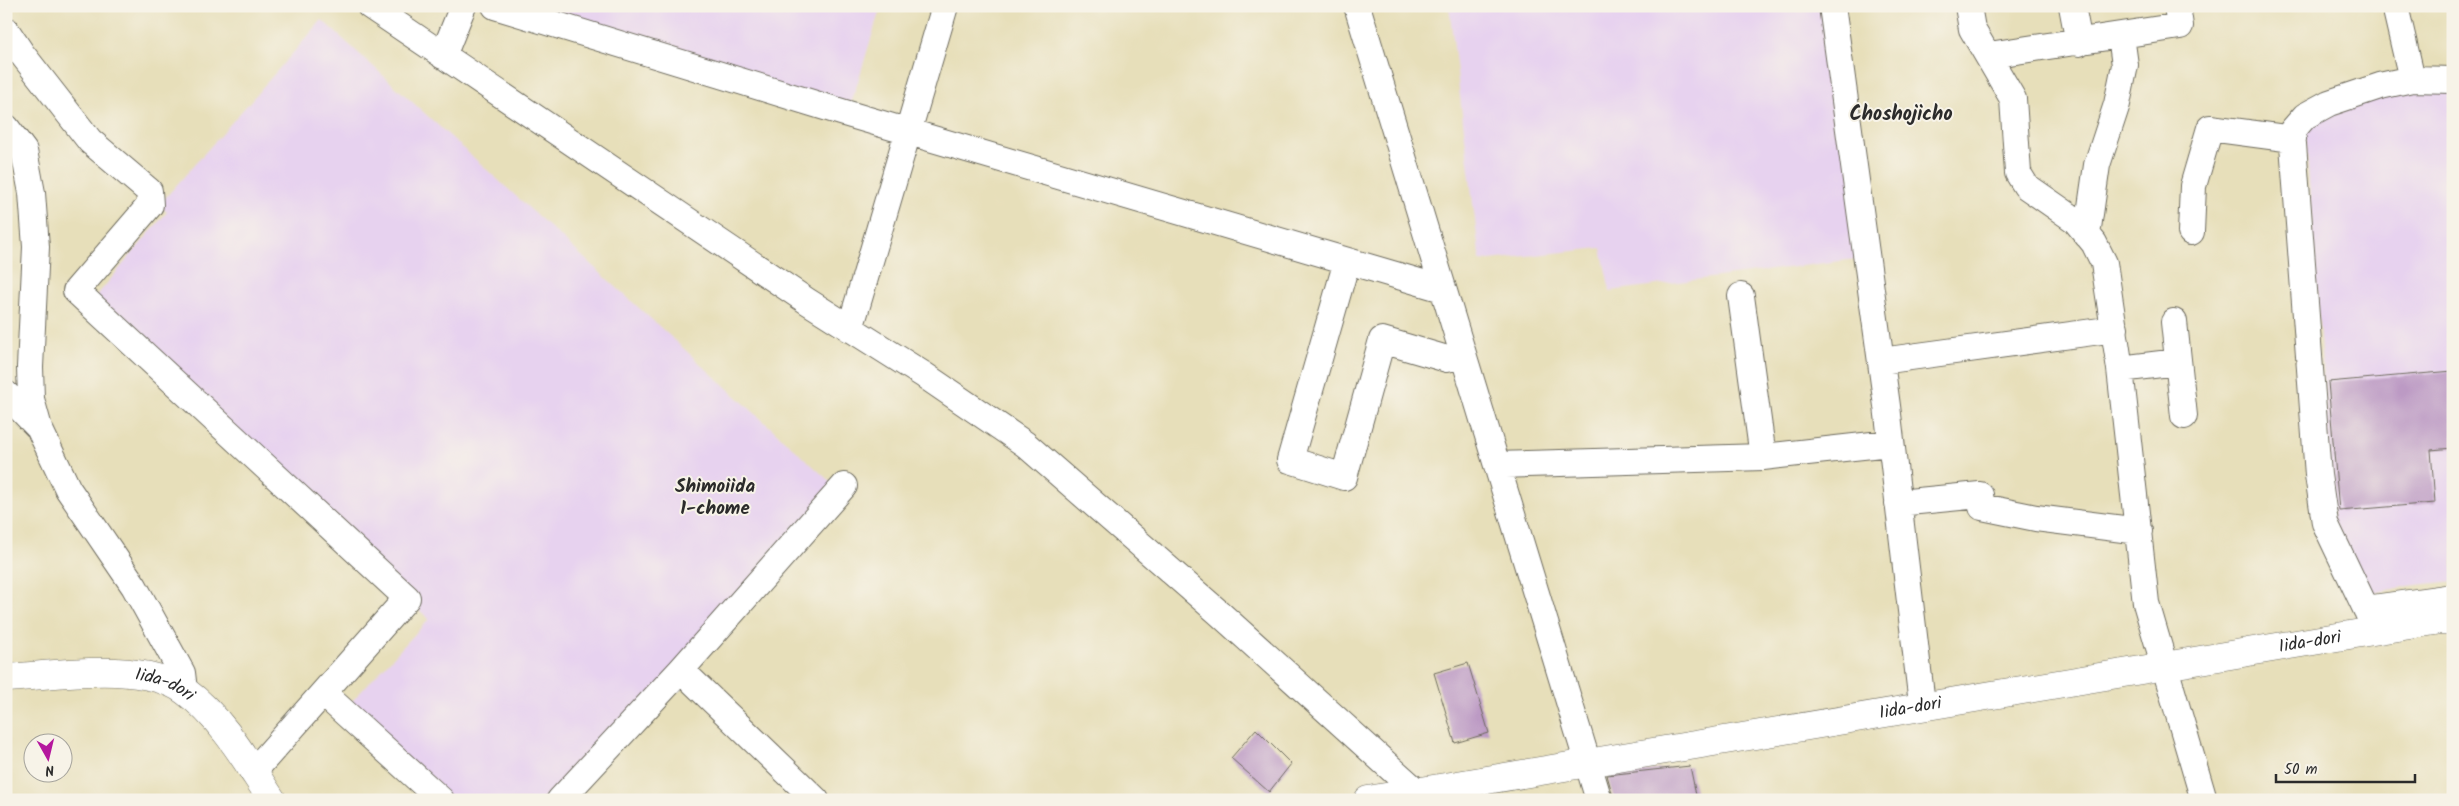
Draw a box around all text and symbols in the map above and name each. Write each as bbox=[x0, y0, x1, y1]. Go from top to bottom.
district label: Choshojicho bbox=[1850, 99, 1953, 131]
district label: Shimoiida 1-chome bbox=[675, 472, 755, 524]
street label: Iida-dori bbox=[2277, 623, 2344, 662]
street label: Iida-dori bbox=[133, 661, 201, 710]
street label: Iida-dori bbox=[1877, 689, 1945, 728]
north arrow bbox=[22, 734, 72, 784]
scale bar bbox=[2276, 751, 2415, 783]
text: N bbox=[44, 758, 56, 781]
text: 50 m bbox=[2284, 758, 2318, 782]

